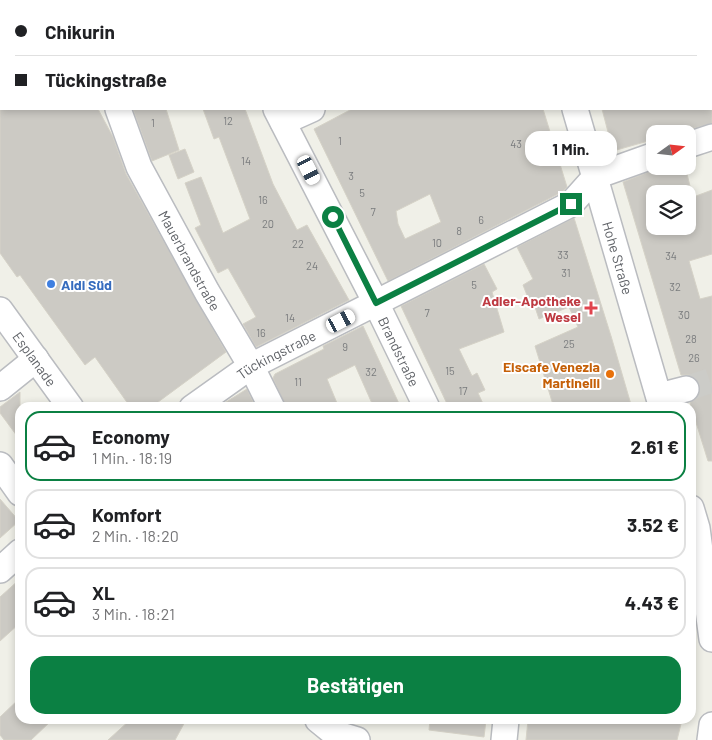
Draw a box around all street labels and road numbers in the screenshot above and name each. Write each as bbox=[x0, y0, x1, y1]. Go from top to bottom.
street label: Mauerbrandstraße bbox=[156, 207, 224, 313]
street label: Hohe Straße bbox=[600, 219, 637, 296]
street label: Brandstraße bbox=[375, 314, 424, 389]
street label: Tückingstraße bbox=[233, 326, 318, 382]
street label: Esplanade bbox=[10, 328, 61, 389]

